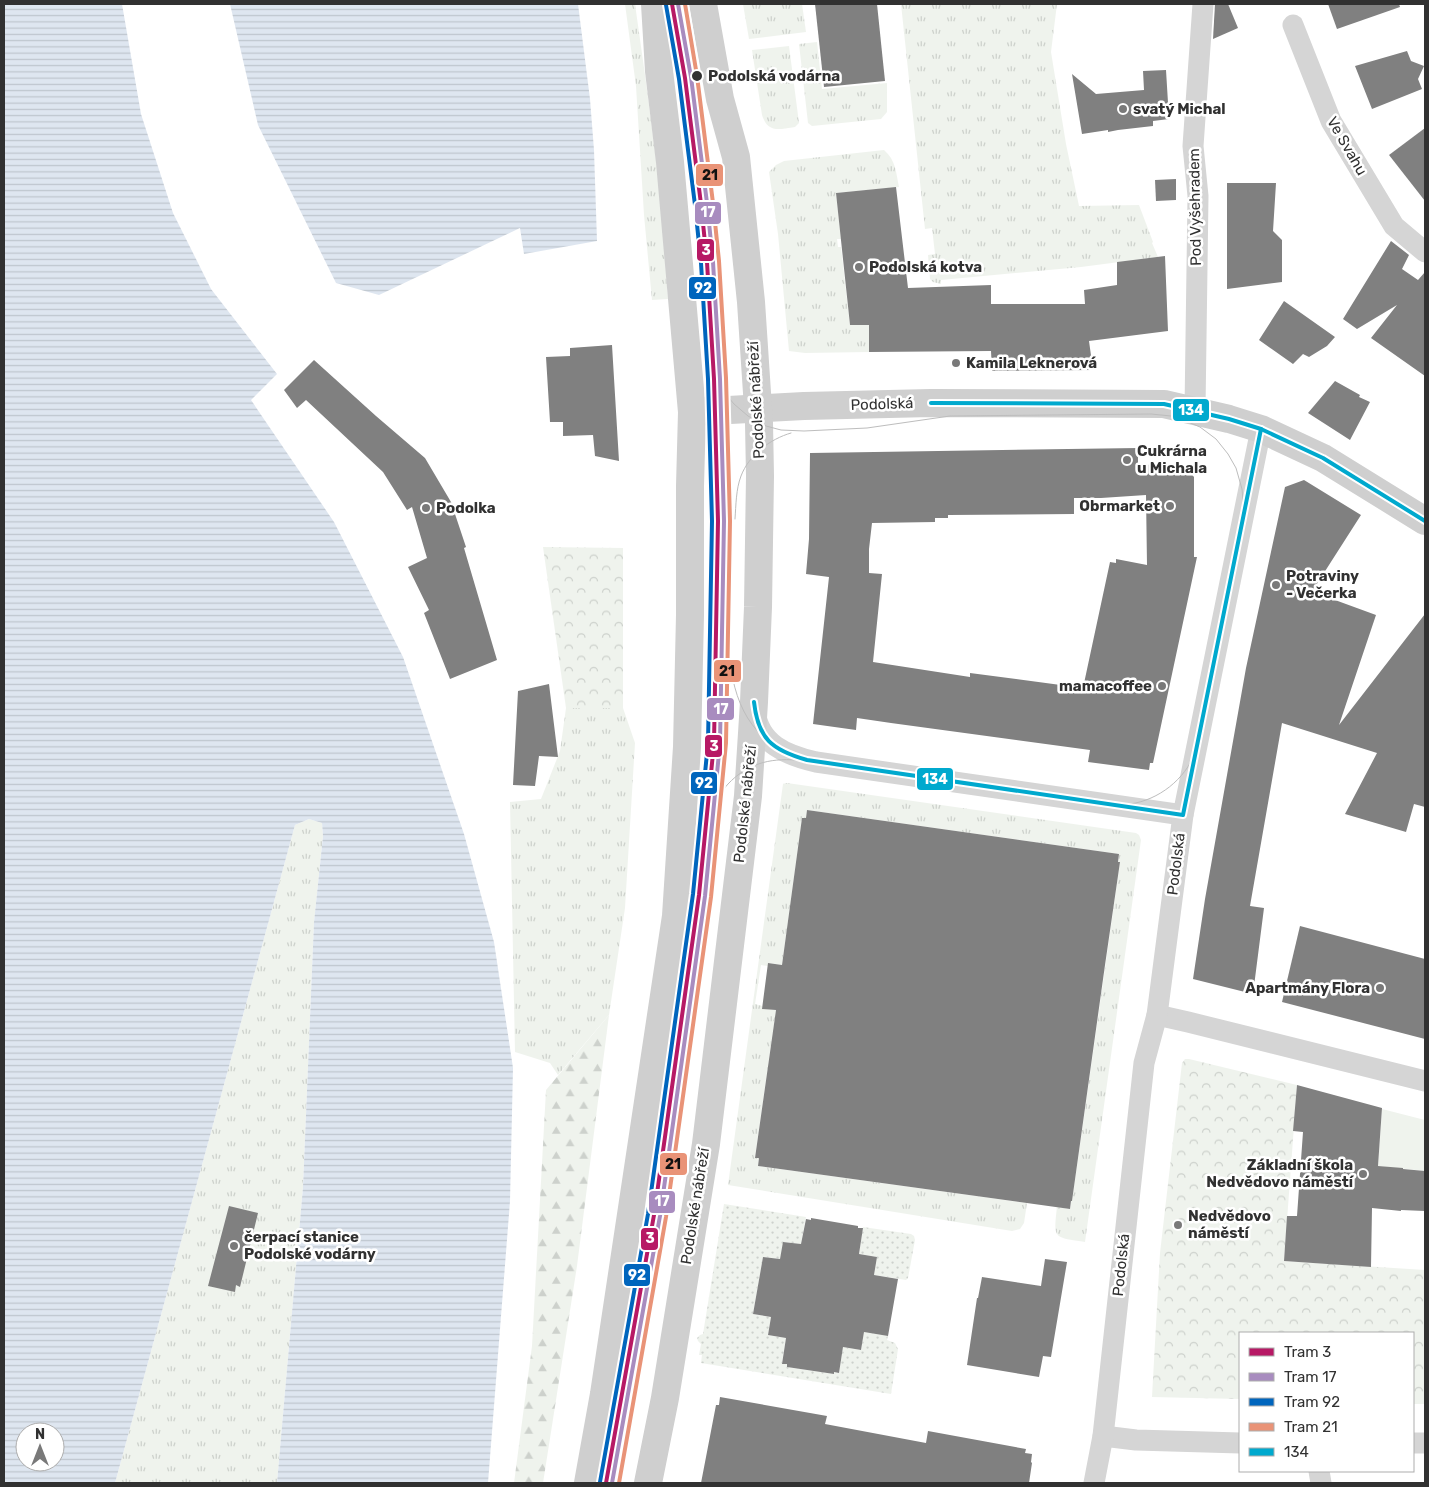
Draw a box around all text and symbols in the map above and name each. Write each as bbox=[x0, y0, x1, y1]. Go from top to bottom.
place label: Podolská vodárna bbox=[708, 67, 840, 85]
marker: Podolská vodárna bbox=[690, 69, 704, 83]
place label: svatý Michal bbox=[1133, 100, 1226, 118]
marker: svatý Michal bbox=[1117, 103, 1129, 115]
street label: Ve Svahu bbox=[1323, 113, 1371, 179]
street label: Pod Vyšehradem bbox=[1185, 148, 1205, 266]
line badge: 21 bbox=[695, 163, 724, 187]
text: 21 bbox=[702, 167, 718, 184]
line badge: 17 bbox=[694, 201, 722, 225]
text: 17 bbox=[701, 204, 715, 221]
line badge: 3 bbox=[696, 238, 715, 262]
text: 3 bbox=[701, 242, 711, 259]
place label: Podolská kotva bbox=[869, 258, 982, 276]
marker: Podolská kotva bbox=[853, 261, 865, 273]
line badge: 92 bbox=[688, 276, 717, 300]
text: 92 bbox=[694, 280, 712, 297]
street label: Podolské nábřeží bbox=[744, 339, 768, 459]
place label: Kamila Leknerová bbox=[966, 354, 1097, 372]
marker: Kamila Leknerová bbox=[950, 357, 962, 369]
street label: Podolská bbox=[850, 394, 914, 414]
line badge: 134 bbox=[1172, 398, 1210, 422]
text: 134 bbox=[1178, 402, 1204, 419]
place label: Cukrárna u Michala bbox=[1137, 442, 1207, 477]
marker: Cukrárna u Michala bbox=[1121, 454, 1133, 466]
place label: Obrmarket bbox=[1079, 497, 1160, 515]
place label: Podolka bbox=[436, 499, 496, 517]
marker: Obrmarket bbox=[1164, 500, 1176, 512]
marker: Podolka bbox=[420, 502, 432, 514]
place label: Potraviny - Večerka bbox=[1286, 567, 1359, 602]
marker: Potraviny - Večerka bbox=[1270, 579, 1282, 591]
line badge: 21 bbox=[713, 659, 742, 683]
text: 21 bbox=[719, 663, 735, 680]
place label: mamacoffee bbox=[1059, 677, 1152, 695]
marker: mamacoffee bbox=[1156, 680, 1168, 692]
line badge: 17 bbox=[706, 697, 735, 721]
text: 17 bbox=[714, 701, 728, 718]
line badge: 3 bbox=[704, 734, 723, 758]
text: 3 bbox=[709, 738, 719, 755]
street label: Podolské nábřeží bbox=[730, 743, 760, 864]
line badge: 134 bbox=[916, 767, 954, 791]
line badge: 92 bbox=[690, 771, 718, 795]
text: 134 bbox=[922, 771, 948, 788]
text: 92 bbox=[695, 775, 713, 792]
street label: Podolská bbox=[1163, 832, 1189, 896]
place label: Apartmány Flora bbox=[1245, 979, 1370, 997]
marker: Apartmány Flora bbox=[1374, 982, 1386, 994]
street label: Podolské nábřeží bbox=[677, 1145, 713, 1266]
line badge: 21 bbox=[659, 1152, 688, 1176]
text: 21 bbox=[665, 1156, 681, 1173]
place label: Základní škola Nedvědovo náměstí bbox=[1206, 1156, 1355, 1191]
marker: Základní škola Nedvědovo náměstí bbox=[1357, 1168, 1369, 1180]
line badge: 17 bbox=[648, 1190, 676, 1214]
text: 17 bbox=[655, 1193, 669, 1210]
place label: Nedvědovo náměstí bbox=[1188, 1207, 1271, 1242]
marker: Nedvědovo náměstí bbox=[1172, 1219, 1184, 1231]
line badge: 3 bbox=[640, 1227, 659, 1251]
place label: čerpací stanice Podolské vodárny bbox=[244, 1228, 376, 1263]
text: 3 bbox=[645, 1230, 655, 1247]
street label: Podolská bbox=[1109, 1233, 1133, 1297]
marker: čerpací stanice Podolské vodárny bbox=[228, 1240, 240, 1252]
line badge: 92 bbox=[623, 1263, 651, 1287]
text: 92 bbox=[628, 1267, 646, 1284]
legend bbox=[1239, 1332, 1414, 1472]
text: Tram 3 bbox=[1284, 1343, 1331, 1361]
text: Tram 17 bbox=[1284, 1368, 1337, 1386]
text: Tram 92 bbox=[1284, 1393, 1340, 1411]
text: Tram 21 bbox=[1284, 1418, 1338, 1436]
north arrow bbox=[15, 1422, 65, 1472]
text: N bbox=[35, 1426, 45, 1443]
text: 134 bbox=[1284, 1443, 1309, 1461]

